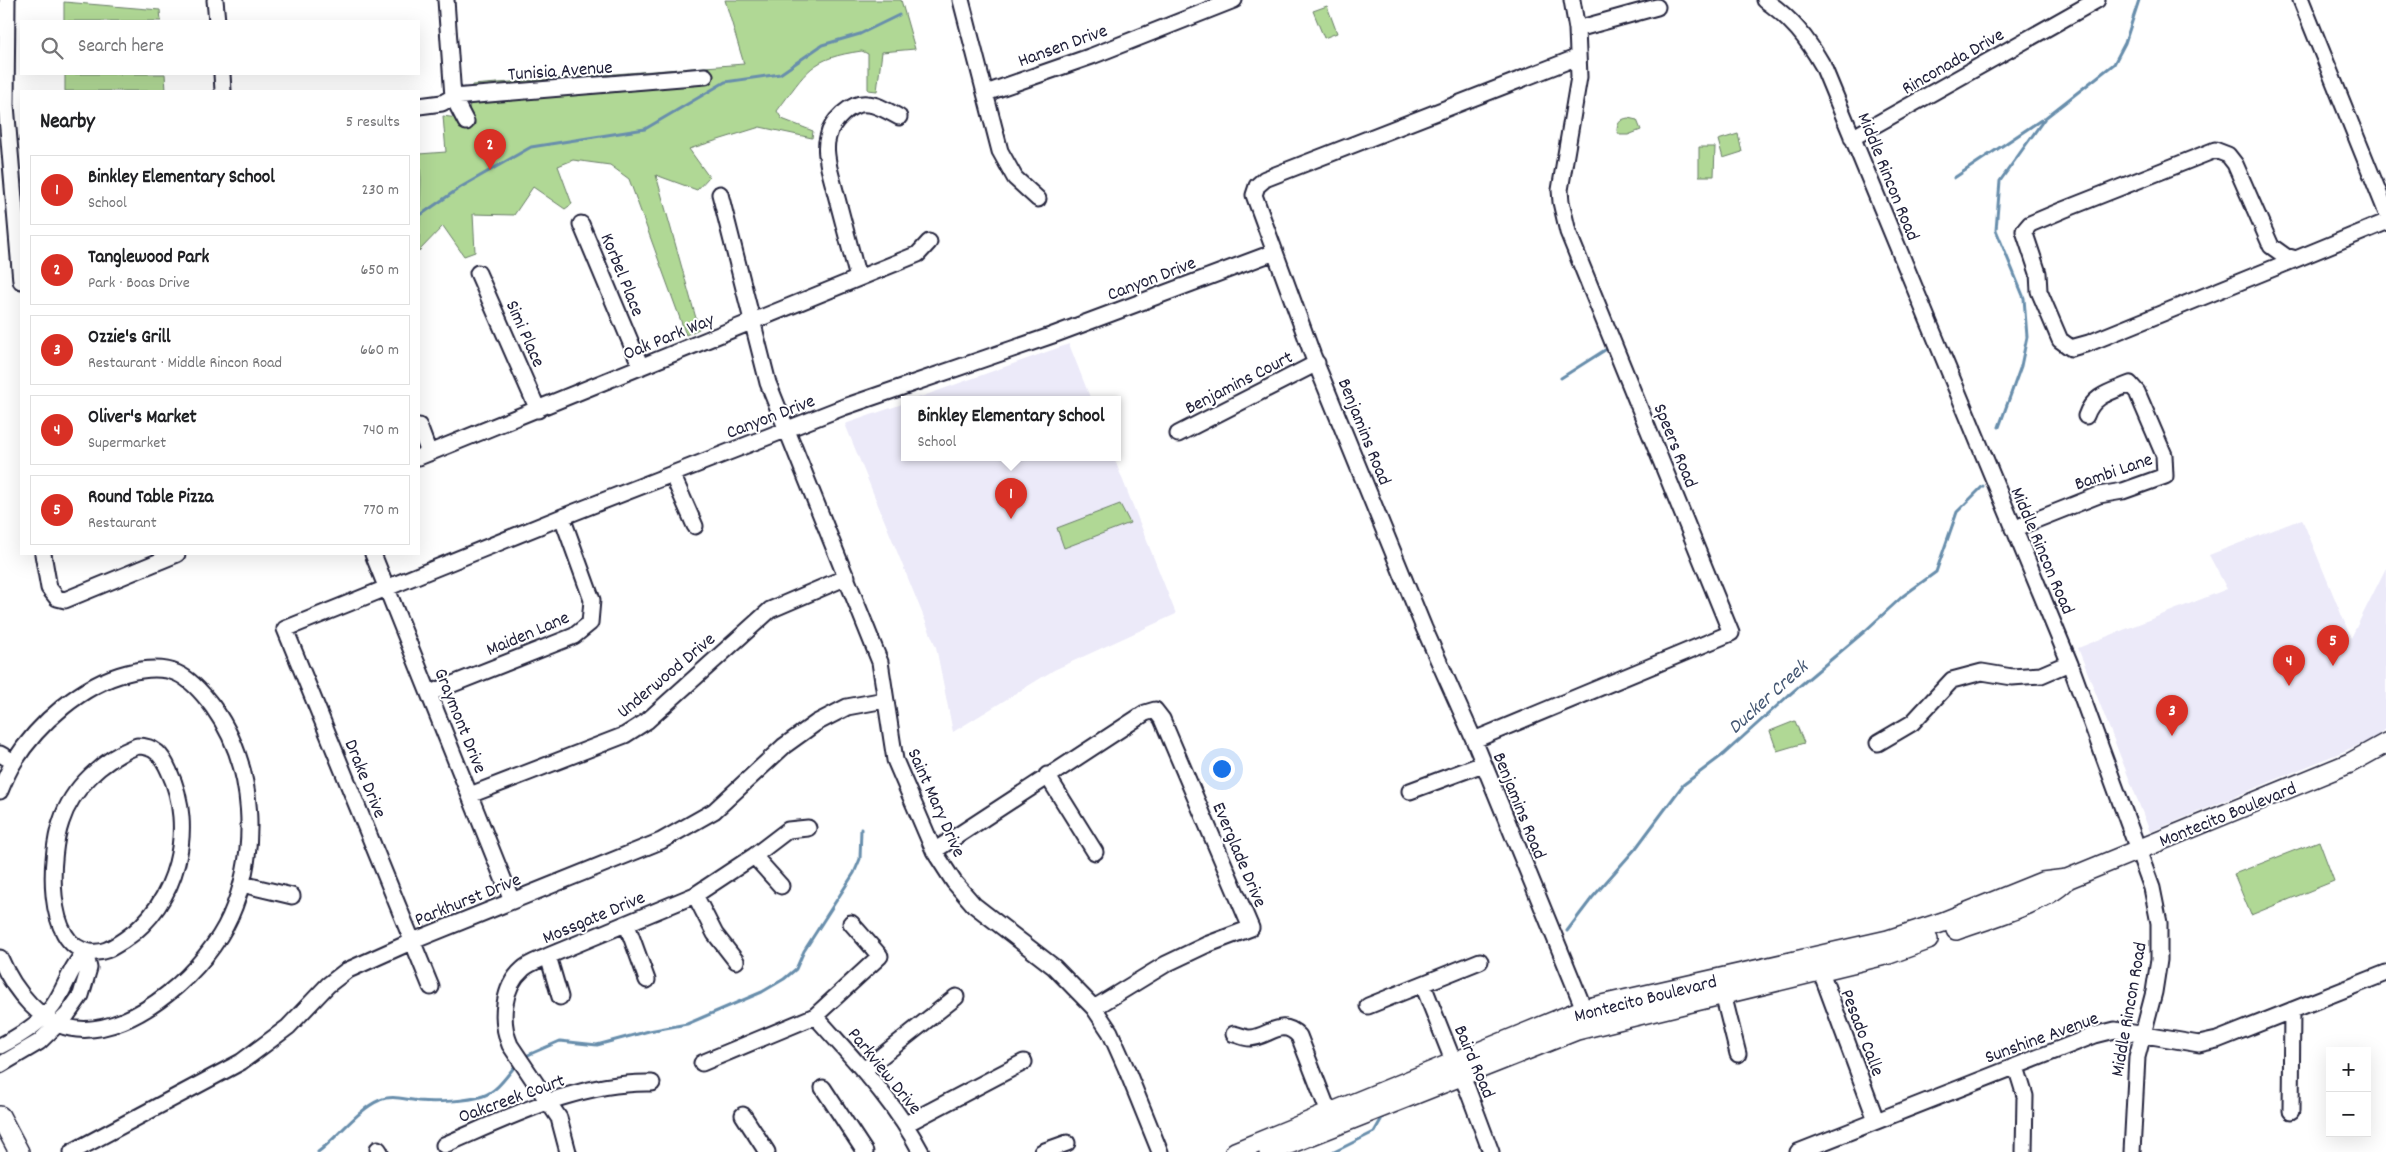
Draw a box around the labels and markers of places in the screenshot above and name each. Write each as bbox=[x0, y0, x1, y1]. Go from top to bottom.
pin: 2 bbox=[474, 129, 506, 170]
pin: 1 bbox=[995, 478, 1027, 519]
pin: 5 bbox=[2317, 625, 2349, 666]
pin: 4 bbox=[2273, 645, 2305, 686]
pin: 3 bbox=[2156, 695, 2188, 736]

